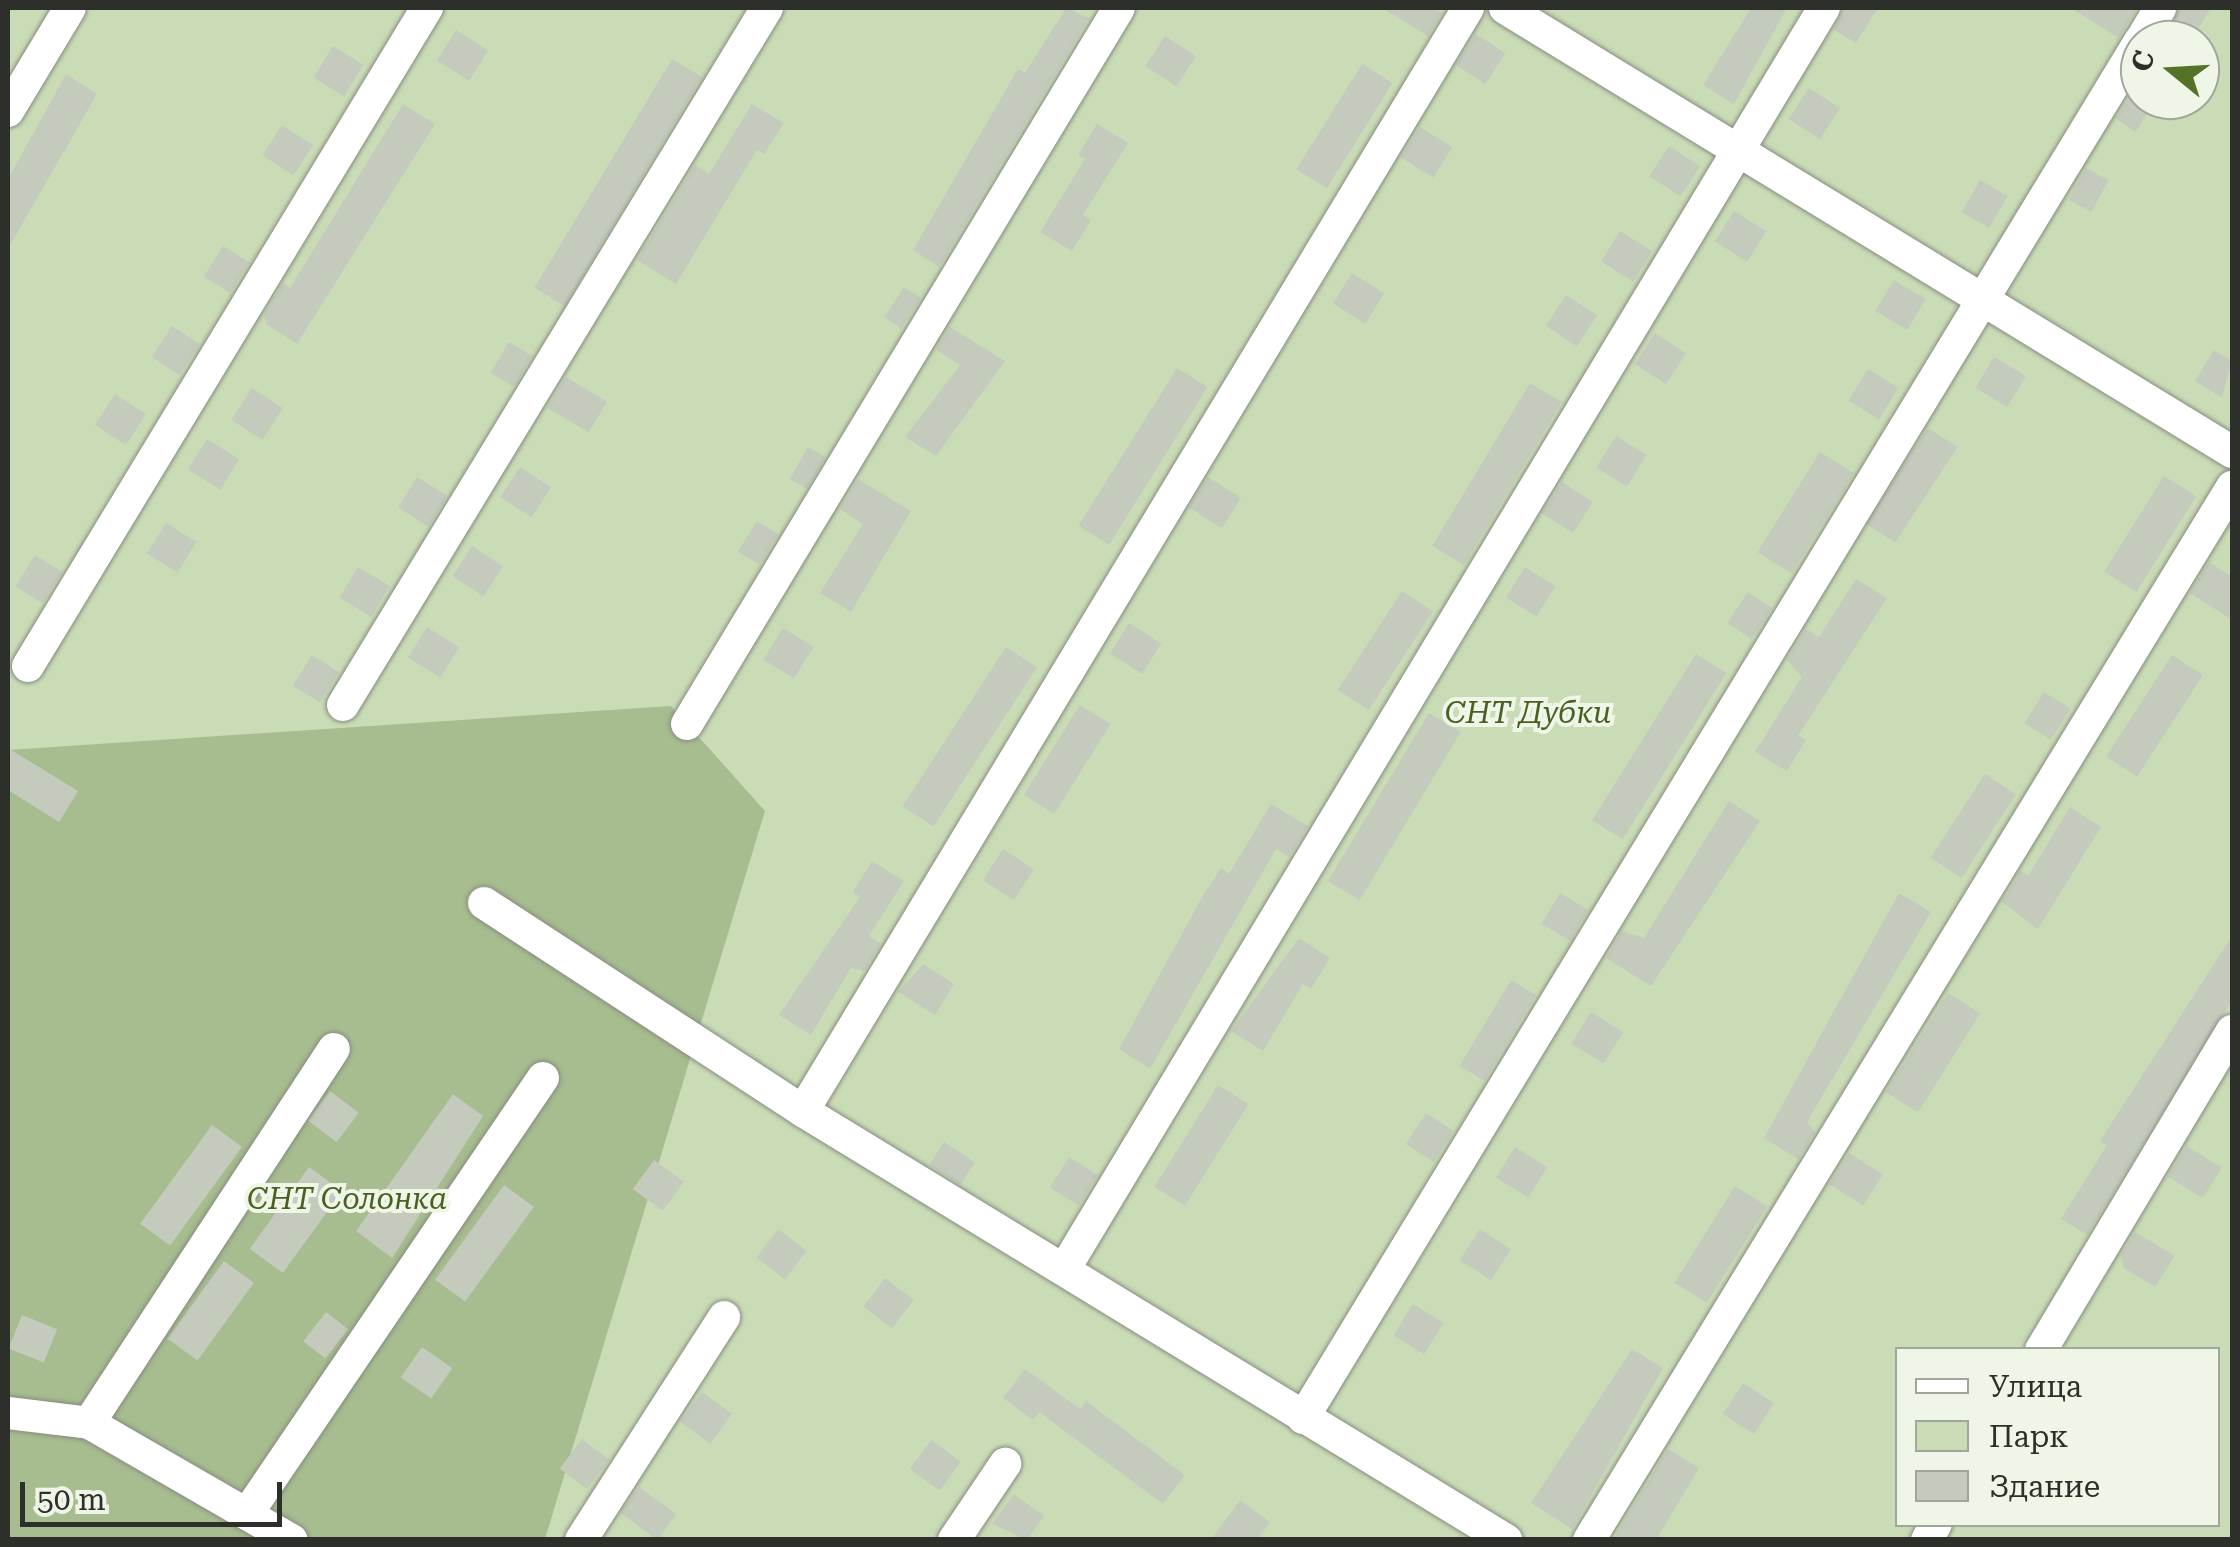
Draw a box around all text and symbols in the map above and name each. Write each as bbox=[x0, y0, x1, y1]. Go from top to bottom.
north arrow bbox=[2120, 20, 2220, 120]
text: С bbox=[2124, 47, 2162, 76]
park label: СНТ Дубки bbox=[1445, 695, 1611, 731]
park label: СНТ Солонка bbox=[247, 1181, 447, 1217]
legend bbox=[1895, 1347, 2220, 1527]
text: Улица bbox=[1989, 1369, 2082, 1404]
text: Парк bbox=[1989, 1419, 2068, 1454]
scale bar bbox=[25, 1462, 288, 1524]
text: Здание bbox=[1989, 1469, 2100, 1504]
text: 50 m bbox=[37, 1482, 106, 1517]

